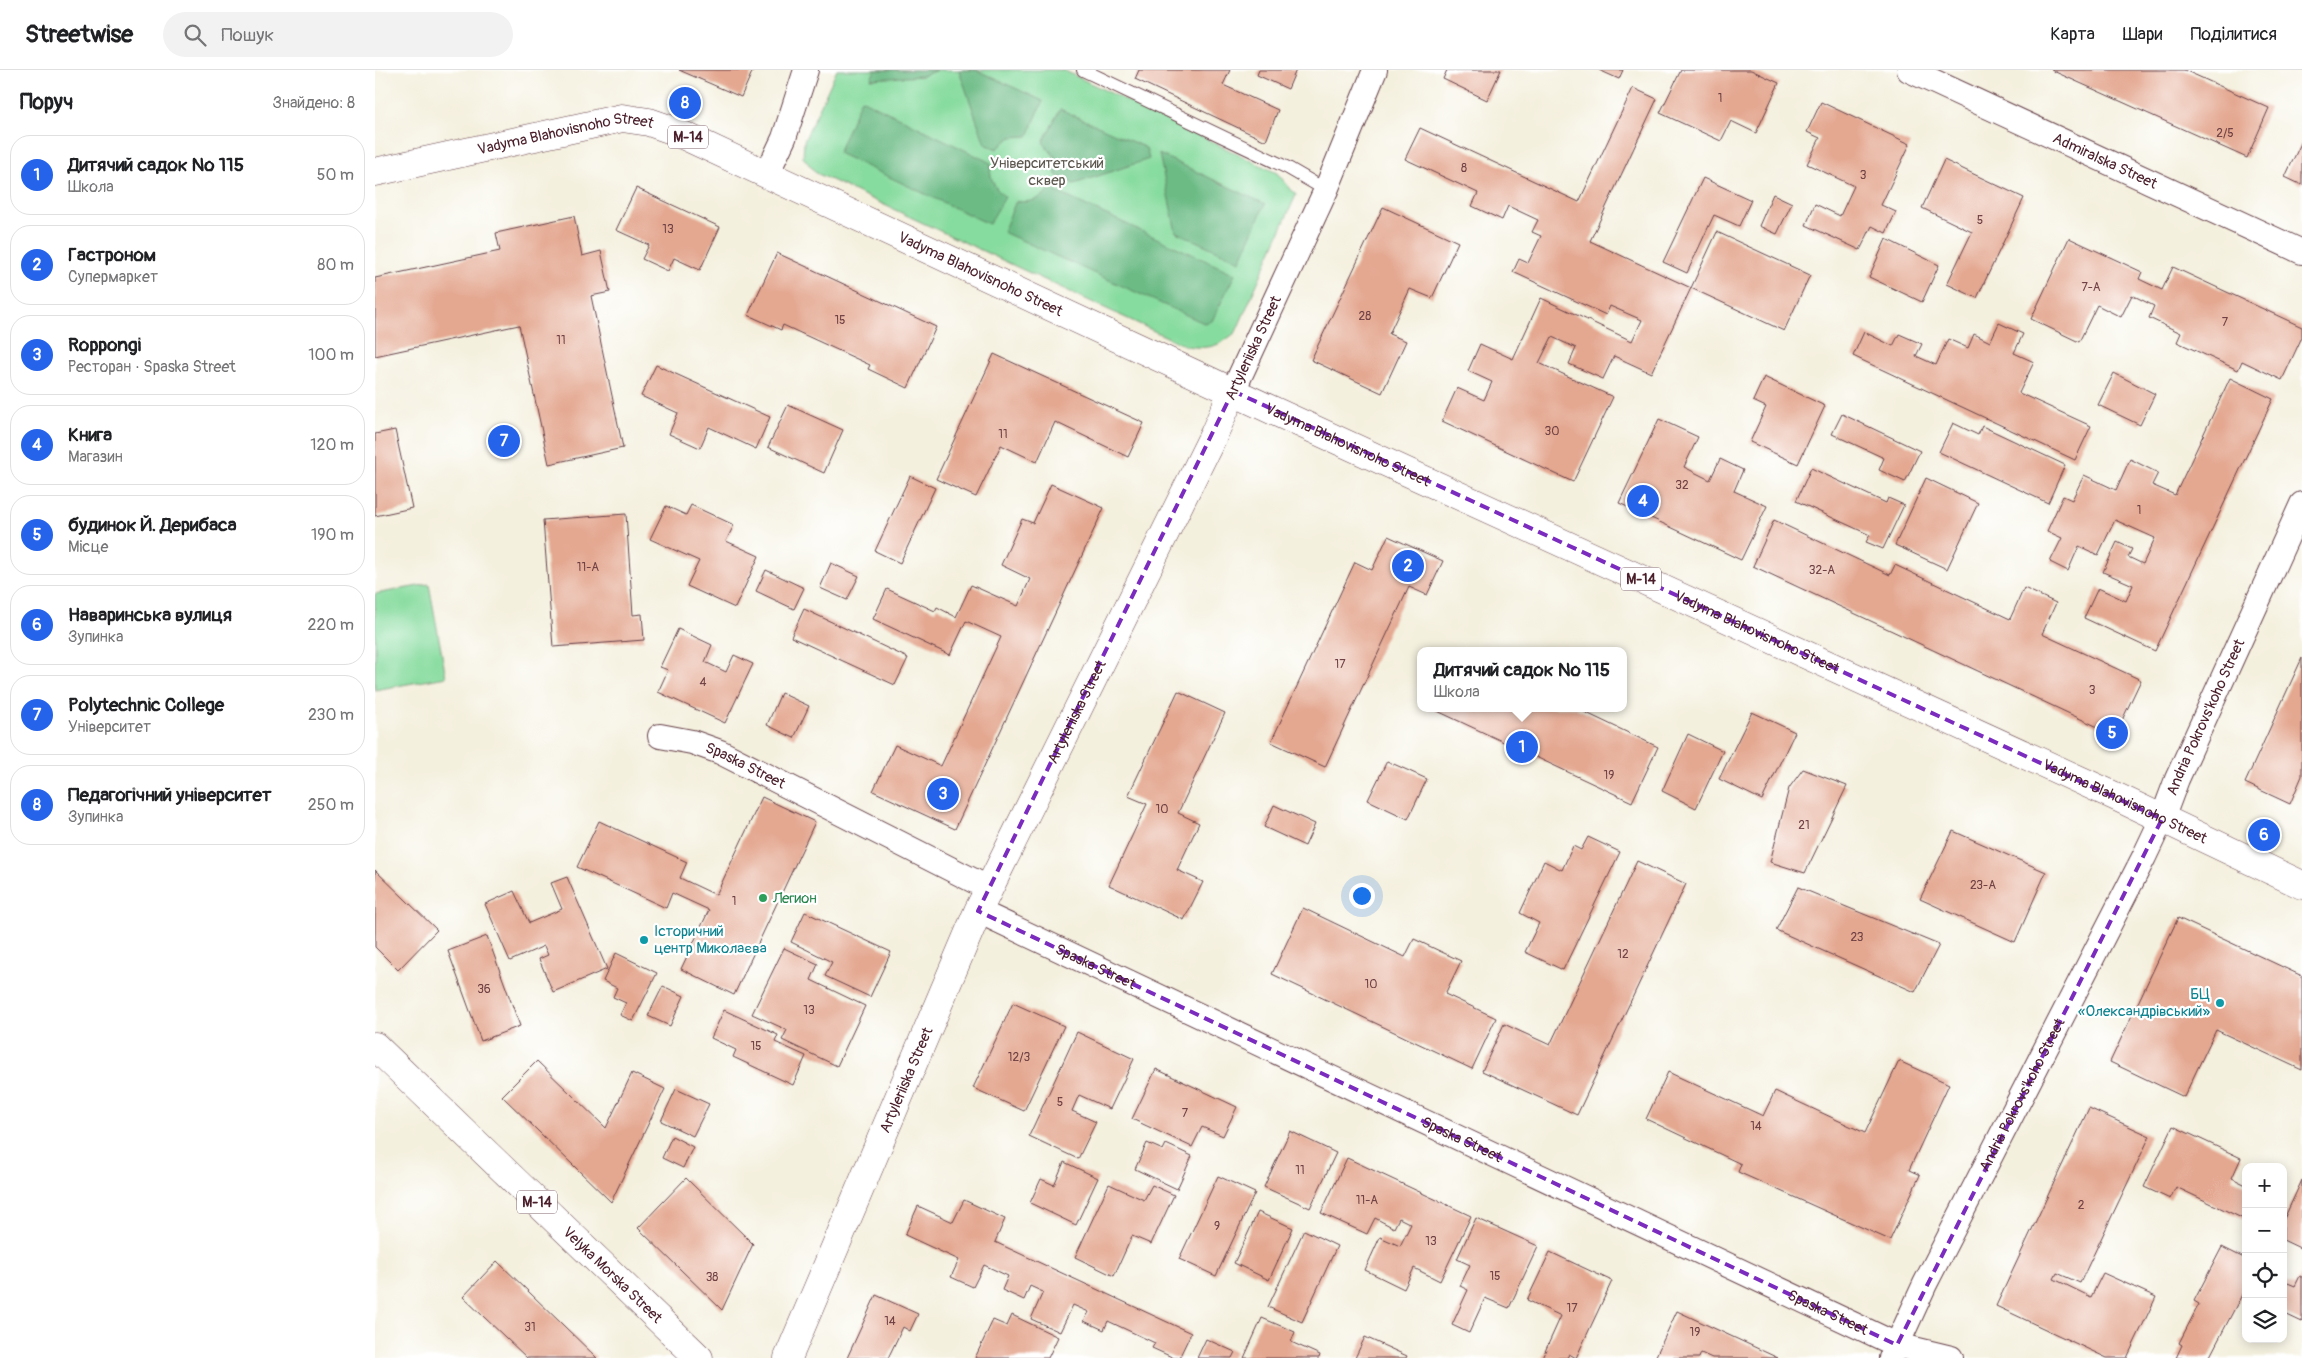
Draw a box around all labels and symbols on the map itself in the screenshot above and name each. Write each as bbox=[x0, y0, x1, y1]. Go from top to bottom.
pin: 8 bbox=[669, 84, 701, 122]
house number: 1 bbox=[1718, 91, 1722, 106]
street label: Vadyma Blahovisnoho Street bbox=[476, 109, 657, 159]
road number: М-14 bbox=[668, 126, 708, 148]
house number: 2/5 bbox=[2216, 126, 2234, 141]
street label: Admiralska Street bbox=[2050, 129, 2161, 194]
park label: Університетський сквер bbox=[990, 154, 1104, 190]
house number: 8 bbox=[1461, 161, 1467, 176]
house number: 3 bbox=[1860, 168, 1867, 183]
house number: 5 bbox=[1977, 213, 1983, 228]
house number: 13 bbox=[662, 222, 674, 237]
street label: Vadyma Blahovisnoho Street bbox=[895, 228, 1067, 321]
house number: 7-А bbox=[2081, 280, 2101, 295]
street label: Artyleriiska Street bbox=[1221, 292, 1286, 403]
house number: 28 bbox=[1359, 309, 1371, 324]
house number: 15 bbox=[834, 313, 846, 328]
house number: 7 bbox=[2222, 315, 2229, 330]
house number: 11 bbox=[556, 333, 566, 348]
street label: Vadyma Blahovisnoho Street bbox=[1262, 399, 1434, 492]
pin: 7 bbox=[488, 422, 520, 460]
house number: 30 bbox=[1545, 424, 1559, 439]
house number: 11 bbox=[998, 427, 1008, 442]
house number: 32 bbox=[1675, 478, 1689, 493]
pin: 4 bbox=[1627, 482, 1659, 520]
house number: 1 bbox=[2137, 503, 2141, 518]
pin: 2 bbox=[1392, 547, 1424, 585]
house number: 11-А bbox=[577, 560, 599, 575]
house number: 32-А bbox=[1809, 563, 1835, 578]
road number: М-14 bbox=[1621, 568, 1661, 590]
street label: Vadyma Blahovisnoho Street bbox=[1671, 587, 1843, 679]
street label: Andria Pokrovs'koho Street bbox=[2163, 635, 2250, 798]
street label: Artyleriiska Street bbox=[1043, 656, 1111, 767]
house number: 17 bbox=[1334, 657, 1346, 672]
house number: 4 bbox=[700, 675, 707, 690]
house number: 3 bbox=[2089, 683, 2096, 698]
pin: 5 bbox=[2096, 714, 2128, 752]
pin: 1 bbox=[1506, 728, 1538, 766]
street label: Spaska Street bbox=[703, 739, 789, 794]
street label: Vadyma Blahovisnoho Street bbox=[2039, 755, 2211, 849]
house number: 19 bbox=[1604, 768, 1614, 783]
pin: 3 bbox=[927, 775, 959, 813]
house number: 10 bbox=[1156, 802, 1168, 817]
pin: 6 bbox=[2248, 816, 2280, 854]
house number: 21 bbox=[1798, 818, 1810, 833]
house number: 23-А bbox=[1970, 878, 1996, 893]
your location bbox=[1349, 883, 1375, 909]
place label: Легион bbox=[772, 889, 817, 908]
marker: Легион bbox=[757, 892, 769, 904]
house number: 1 bbox=[732, 894, 736, 909]
place label: Історичний центр Миколаєва bbox=[654, 922, 767, 958]
house number: 23 bbox=[1850, 930, 1864, 945]
marker: Історичний центр Миколаєва bbox=[638, 934, 650, 946]
street label: Spaska Street bbox=[1052, 940, 1139, 994]
house number: 12 bbox=[1617, 947, 1629, 962]
house number: 10 bbox=[1365, 977, 1377, 992]
house number: 36 bbox=[477, 982, 491, 997]
place label: БЦ «Олександрівський» bbox=[2078, 985, 2210, 1021]
marker: БЦ «Олександрівський» bbox=[2214, 997, 2226, 1009]
house number: 13 bbox=[803, 1003, 815, 1018]
street label: Andria Pokrovs'koho Street bbox=[1975, 1014, 2070, 1175]
street label: Artyleriiska Street bbox=[876, 1024, 938, 1136]
house number: 15 bbox=[750, 1039, 762, 1054]
house number: 12/3 bbox=[1008, 1050, 1031, 1065]
house number: 5 bbox=[1057, 1095, 1063, 1110]
house number: 7 bbox=[1182, 1106, 1189, 1121]
street label: Spaska Street bbox=[1418, 1113, 1506, 1167]
house number: 14 bbox=[1750, 1119, 1762, 1134]
house number: 11 bbox=[1295, 1163, 1305, 1178]
road number: М-14 bbox=[517, 1190, 557, 1214]
house number: 11-А bbox=[1356, 1193, 1378, 1208]
house number: 2 bbox=[2078, 1198, 2085, 1213]
house number: 9 bbox=[1214, 1219, 1220, 1234]
street label: Velyka Morska Street bbox=[559, 1223, 667, 1328]
house number: 13 bbox=[1425, 1234, 1437, 1249]
house number: 15 bbox=[1489, 1269, 1501, 1284]
house number: 38 bbox=[706, 1270, 718, 1285]
street label: Spaska Street bbox=[1784, 1286, 1872, 1340]
house number: 17 bbox=[1566, 1301, 1578, 1316]
house number: 14 bbox=[884, 1314, 896, 1329]
house number: 31 bbox=[524, 1320, 536, 1335]
house number: 19 bbox=[1690, 1325, 1700, 1340]

